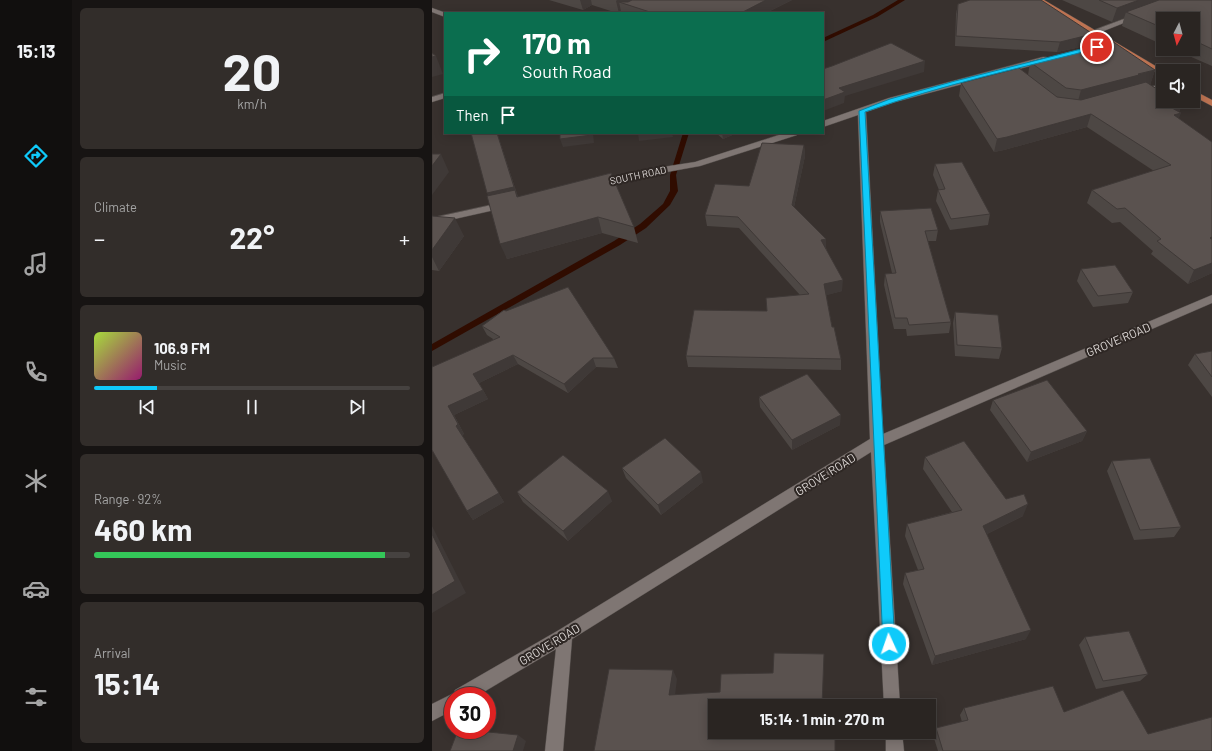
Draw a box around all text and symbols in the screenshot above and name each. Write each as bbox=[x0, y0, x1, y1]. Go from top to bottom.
north arrow bbox=[1156, 12, 1200, 56]
map controls bbox=[1156, 12, 1200, 108]
text: 170 m bbox=[522, 26, 591, 60]
icon: right bbox=[456, 28, 508, 80]
pin bbox=[1080, 30, 1114, 64]
icon: arrive bbox=[1086, 36, 1108, 58]
text: 20 bbox=[223, 39, 281, 101]
text: 15:13 bbox=[17, 40, 55, 62]
text: South Road bbox=[522, 60, 612, 82]
button: sound bbox=[1156, 64, 1200, 108]
text: km/h bbox=[237, 96, 267, 112]
icon: arrive bbox=[497, 104, 519, 126]
text: Then bbox=[456, 106, 489, 124]
icon: directions bbox=[22, 142, 50, 170]
street label: SOUTH ROAD bbox=[609, 163, 667, 187]
text: Climate bbox=[94, 199, 137, 215]
text: 22° bbox=[230, 219, 274, 255]
text: − bbox=[94, 225, 105, 251]
text: + bbox=[399, 225, 410, 251]
icon: music bbox=[22, 250, 50, 278]
street label: GROVE ROAD bbox=[1084, 319, 1152, 359]
text: 106.9 FM bbox=[154, 339, 210, 357]
text: Music bbox=[154, 357, 187, 373]
icon: phone bbox=[22, 358, 50, 386]
icon: previous bbox=[136, 396, 158, 418]
icon: pause bbox=[241, 396, 263, 418]
icon: next bbox=[346, 396, 368, 418]
street label: GROVE ROAD bbox=[792, 450, 858, 498]
icon: climate bbox=[22, 467, 50, 495]
text: Range · 92% bbox=[94, 491, 162, 507]
text: 460 km bbox=[94, 511, 192, 547]
icon: car bbox=[22, 575, 50, 603]
street label: GROVE ROAD bbox=[516, 620, 582, 668]
position arrow bbox=[868, 623, 910, 665]
text: Arrival bbox=[94, 645, 130, 661]
text: 15:14 bbox=[94, 665, 160, 701]
icon: filters bbox=[22, 683, 50, 711]
speed limit sign: 30 bbox=[444, 687, 496, 739]
text: 15:14 · 1 min · 270 m bbox=[759, 710, 885, 728]

